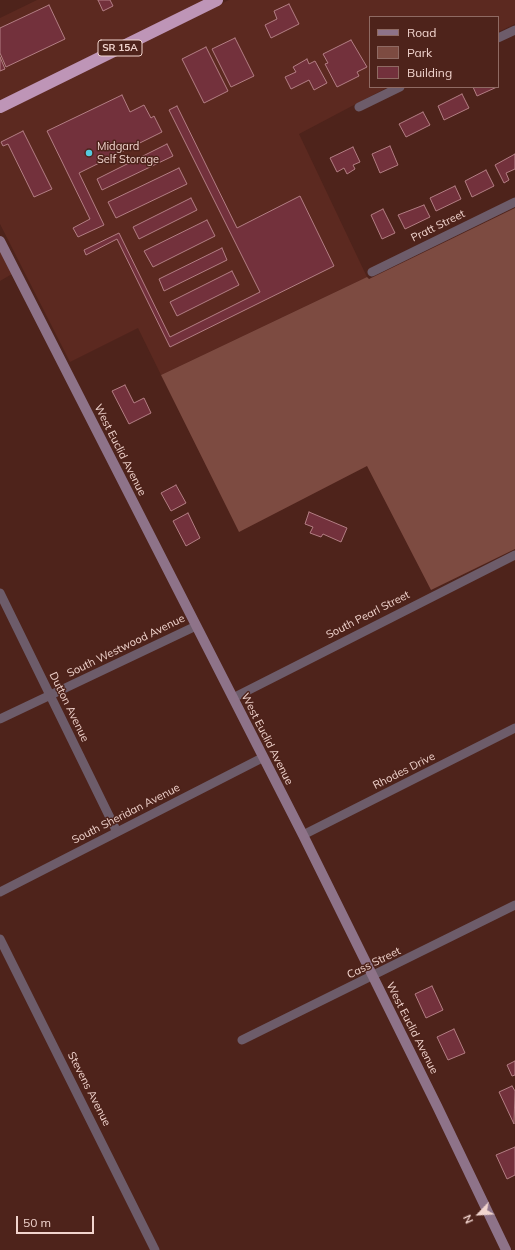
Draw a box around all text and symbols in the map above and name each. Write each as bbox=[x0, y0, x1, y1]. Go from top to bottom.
legend bbox=[369, 16, 499, 88]
text: Road bbox=[407, 25, 436, 40]
road number: SR 15A bbox=[98, 40, 142, 56]
text: Park bbox=[407, 45, 432, 60]
text: Building bbox=[407, 65, 452, 80]
place label: Midgard Self Storage bbox=[97, 140, 159, 166]
marker: Midgard Self Storage bbox=[84, 148, 94, 158]
street label: Pratt Street bbox=[409, 207, 467, 245]
street label: West Euclid Avenue bbox=[91, 402, 149, 498]
street label: South Pearl Street bbox=[324, 588, 412, 642]
street label: South Westwood Avenue bbox=[65, 612, 187, 680]
street label: Dutton Avenue bbox=[46, 670, 92, 744]
street label: West Euclid Avenue bbox=[238, 691, 296, 787]
street label: Rhodes Drive bbox=[371, 750, 437, 792]
street label: South Sheridan Avenue bbox=[70, 781, 182, 847]
street label: Cass Street bbox=[345, 944, 403, 982]
street label: West Euclid Avenue bbox=[383, 980, 441, 1076]
street label: Stevens Avenue bbox=[65, 1050, 113, 1128]
north arrow bbox=[459, 1194, 499, 1234]
scale bar bbox=[18, 1208, 96, 1234]
text: N bbox=[460, 1212, 476, 1226]
text: 50 m bbox=[23, 1215, 51, 1230]

